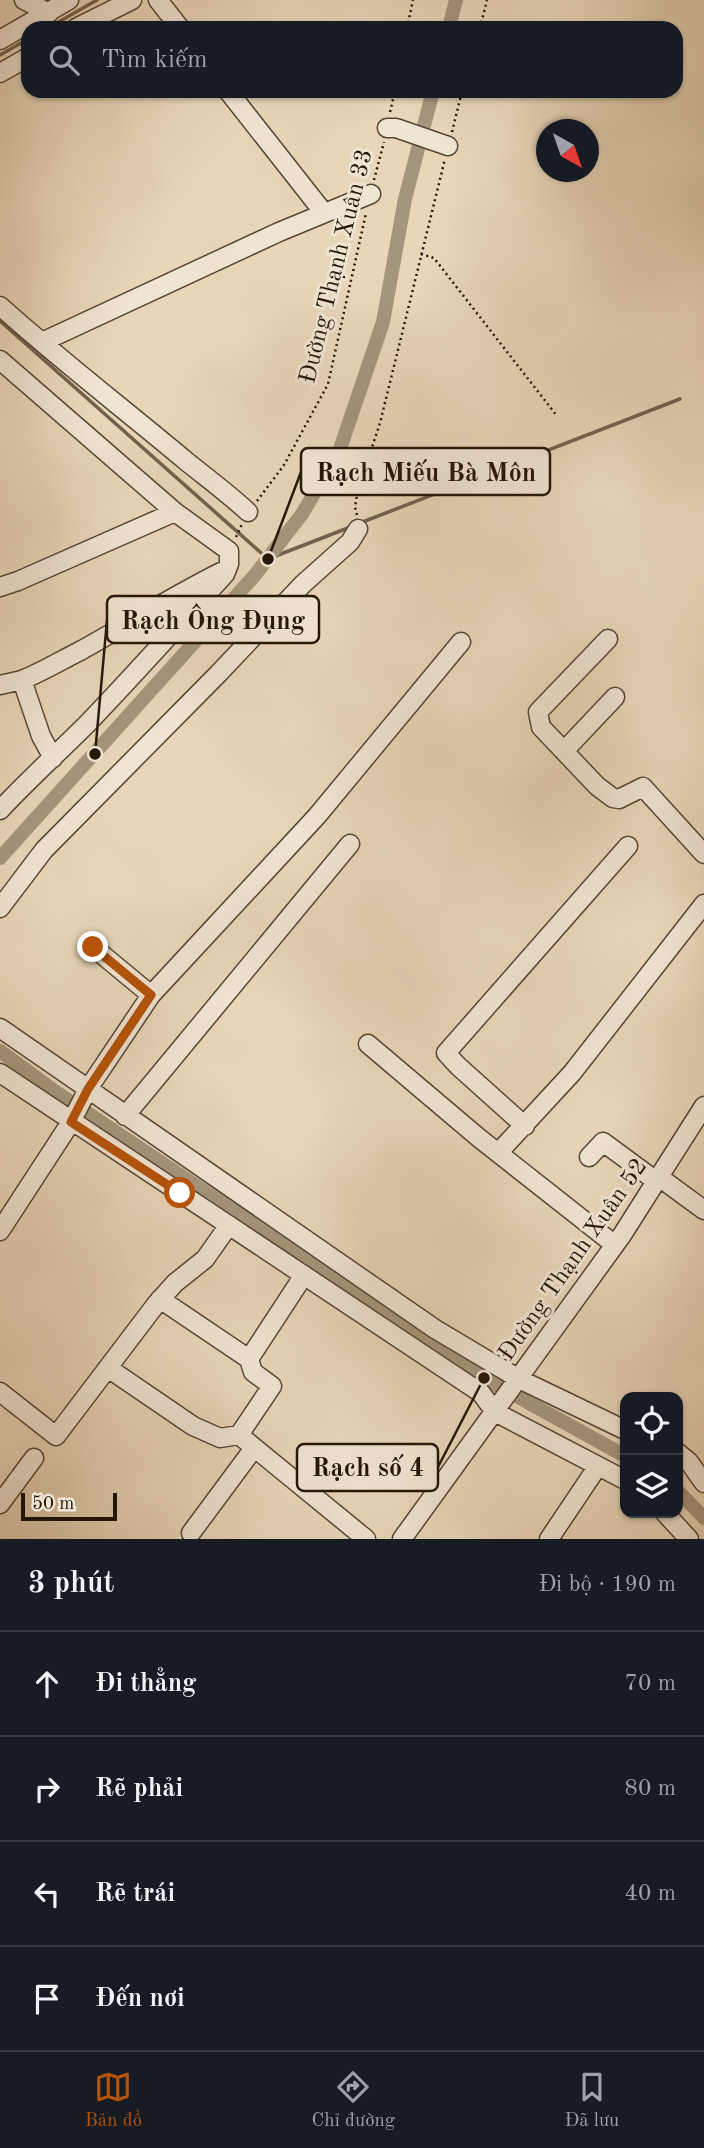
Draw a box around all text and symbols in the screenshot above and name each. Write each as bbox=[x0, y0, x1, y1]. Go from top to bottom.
search box bbox=[21, 21, 683, 98]
icon: search bbox=[45, 41, 83, 79]
text: Tìm kiếm bbox=[101, 47, 208, 73]
north arrow bbox=[536, 119, 599, 182]
street label: Đường Thạnh Xuân 33 bbox=[296, 147, 378, 386]
callout: Rạch Miếu Bà Môn bbox=[301, 448, 550, 495]
text: Rạch Miếu Bà Môn bbox=[316, 459, 536, 487]
callout: Rạch Ông Đụng bbox=[107, 596, 319, 643]
text: Rạch Ông Đụng bbox=[121, 603, 306, 635]
route end bbox=[77, 931, 108, 962]
street label: Đường Thạnh Xuân 52 bbox=[495, 1155, 653, 1366]
route start bbox=[164, 1177, 195, 1208]
map controls bbox=[620, 1392, 683, 1518]
button: locate bbox=[620, 1392, 683, 1455]
callout: Rạch số 4 bbox=[297, 1444, 438, 1491]
text: Rạch số 4 bbox=[312, 1454, 424, 1482]
button: layers bbox=[620, 1455, 683, 1518]
scale bar bbox=[21, 1490, 117, 1522]
text: 50 m bbox=[32, 1495, 74, 1514]
text: 3 phút bbox=[28, 1569, 114, 1599]
text: Đi bộ · 190 m bbox=[538, 1573, 676, 1596]
icon: ahead bbox=[28, 1665, 66, 1703]
text: Đi thẳng bbox=[95, 1671, 197, 1697]
text: 70 m bbox=[625, 1672, 676, 1695]
icon: right bbox=[28, 1770, 66, 1808]
text: Rẽ phải bbox=[95, 1776, 183, 1802]
text: 80 m bbox=[625, 1777, 676, 1800]
icon: left bbox=[28, 1875, 66, 1913]
text: Rẽ trái bbox=[95, 1881, 175, 1907]
text: 40 m bbox=[625, 1882, 676, 1905]
icon: arrive bbox=[28, 1980, 66, 2018]
text: Đến nơi bbox=[95, 1986, 185, 2012]
tab: Bản đồ bbox=[85, 2068, 142, 2133]
tab: Chỉ đường bbox=[312, 2068, 395, 2133]
tab: Đã lưu bbox=[565, 2068, 619, 2133]

